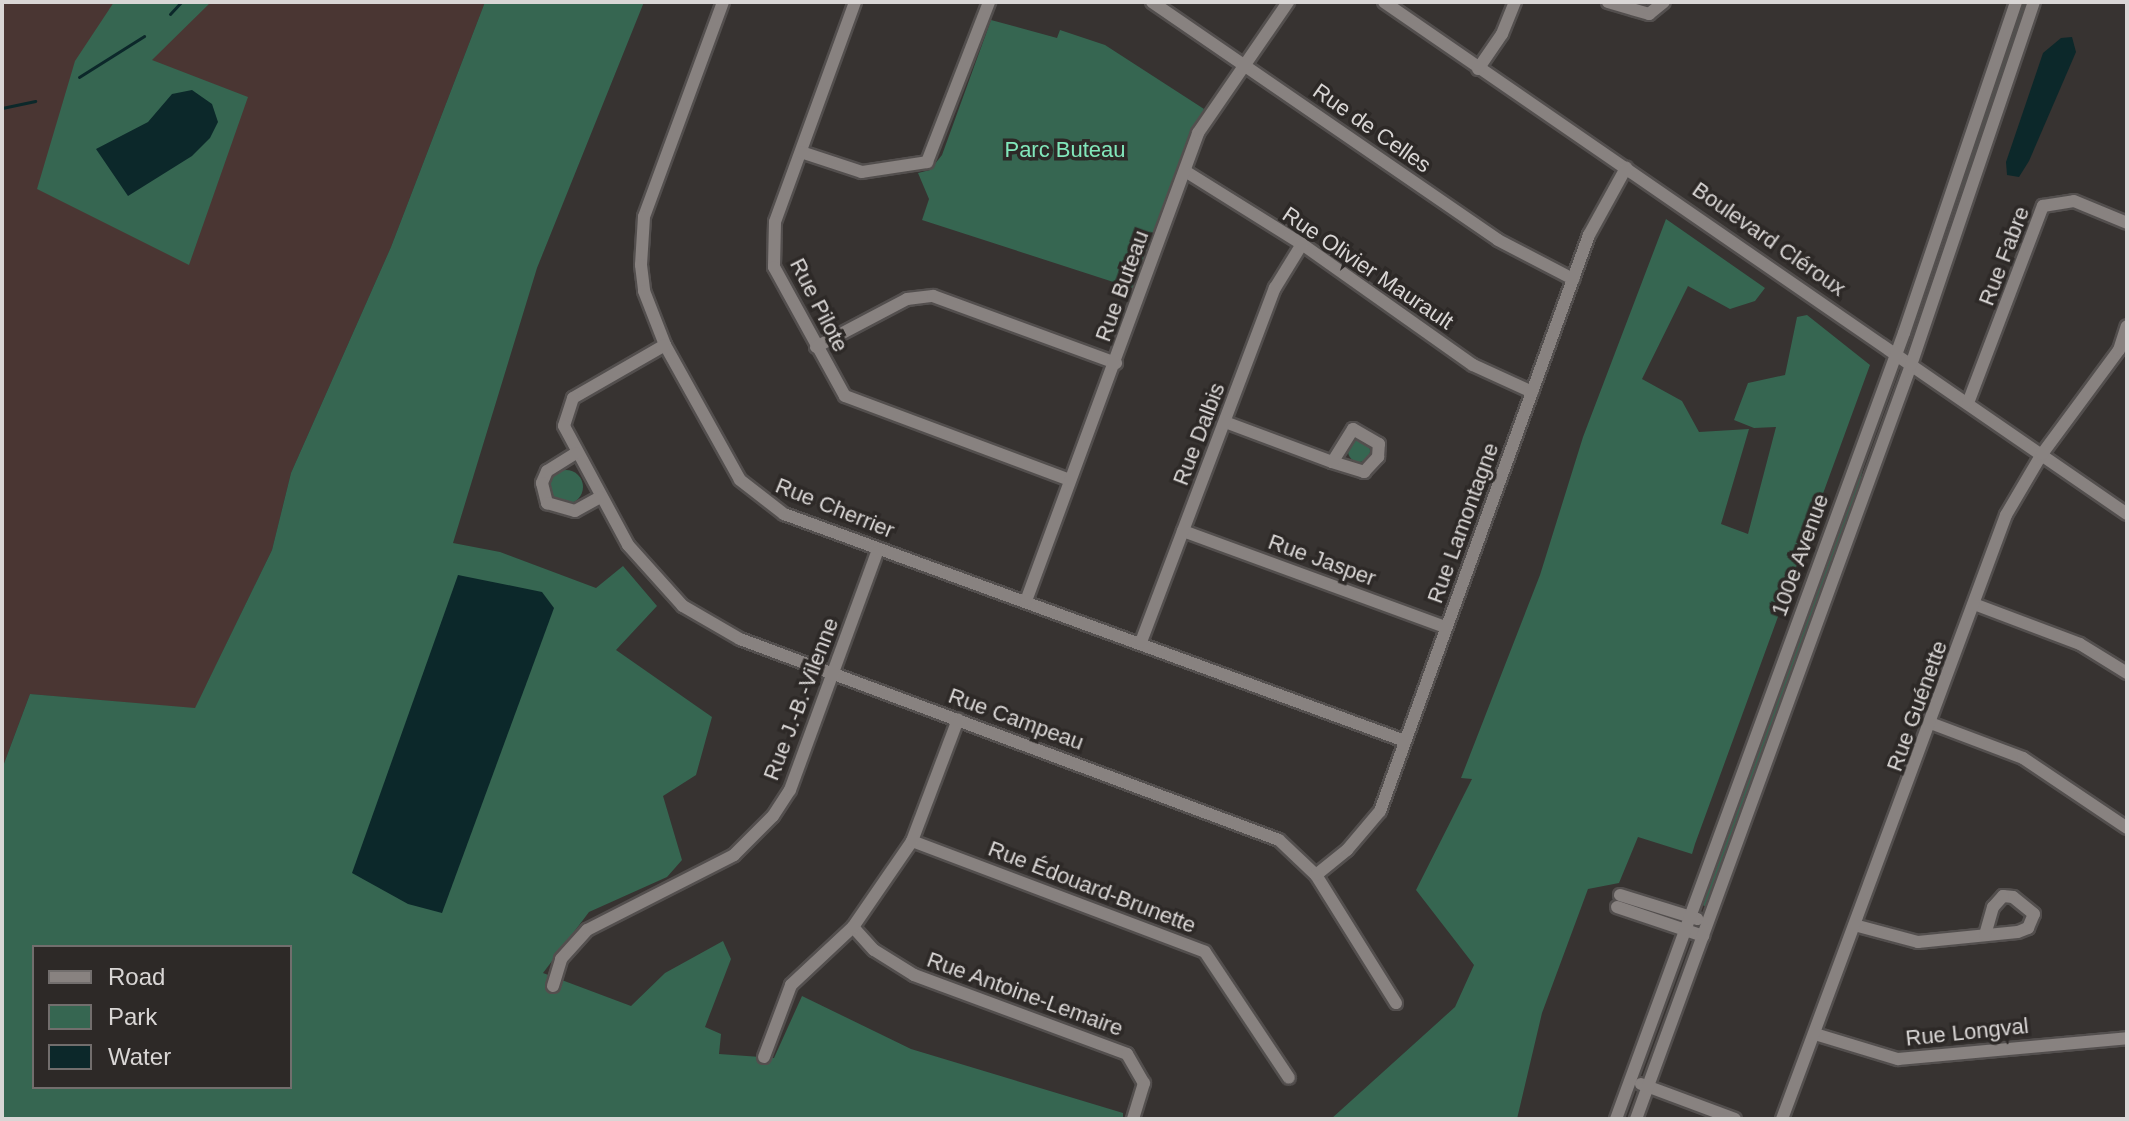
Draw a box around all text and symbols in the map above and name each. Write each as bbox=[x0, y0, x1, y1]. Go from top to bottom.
street label: Rue de Celles bbox=[1308, 78, 1436, 178]
park label: Parc Buteau bbox=[1004, 137, 1126, 163]
street label: Boulevard Cléroux bbox=[1687, 176, 1851, 302]
street label: Rue Olivier Maurault bbox=[1278, 201, 1458, 335]
street label: Rue Fabre bbox=[1973, 203, 2035, 309]
street label: Rue Buteau bbox=[1090, 227, 1154, 345]
street label: Rue Pilote bbox=[784, 254, 854, 356]
street label: Rue Dalbis bbox=[1167, 379, 1231, 489]
street label: Rue Lamontagne bbox=[1422, 439, 1504, 607]
street label: Rue Cherrier bbox=[772, 472, 898, 544]
street label: 100e Avenue bbox=[1765, 490, 1835, 620]
street label: Rue Jasper bbox=[1265, 528, 1379, 592]
street label: Rue J.-B.-Vilenne bbox=[758, 614, 844, 784]
street label: Rue Guénette bbox=[1881, 637, 1953, 775]
street label: Rue Campeau bbox=[945, 682, 1087, 756]
street label: Rue Édouard-Brunette bbox=[985, 835, 1199, 939]
legend bbox=[32, 945, 292, 1089]
street label: Rue Antoine-Lemaire bbox=[923, 946, 1127, 1042]
text: Road bbox=[108, 963, 165, 990]
text: Park bbox=[108, 1003, 157, 1030]
street label: Rue Longval bbox=[1904, 1012, 2030, 1052]
text: Water bbox=[108, 1043, 171, 1070]

